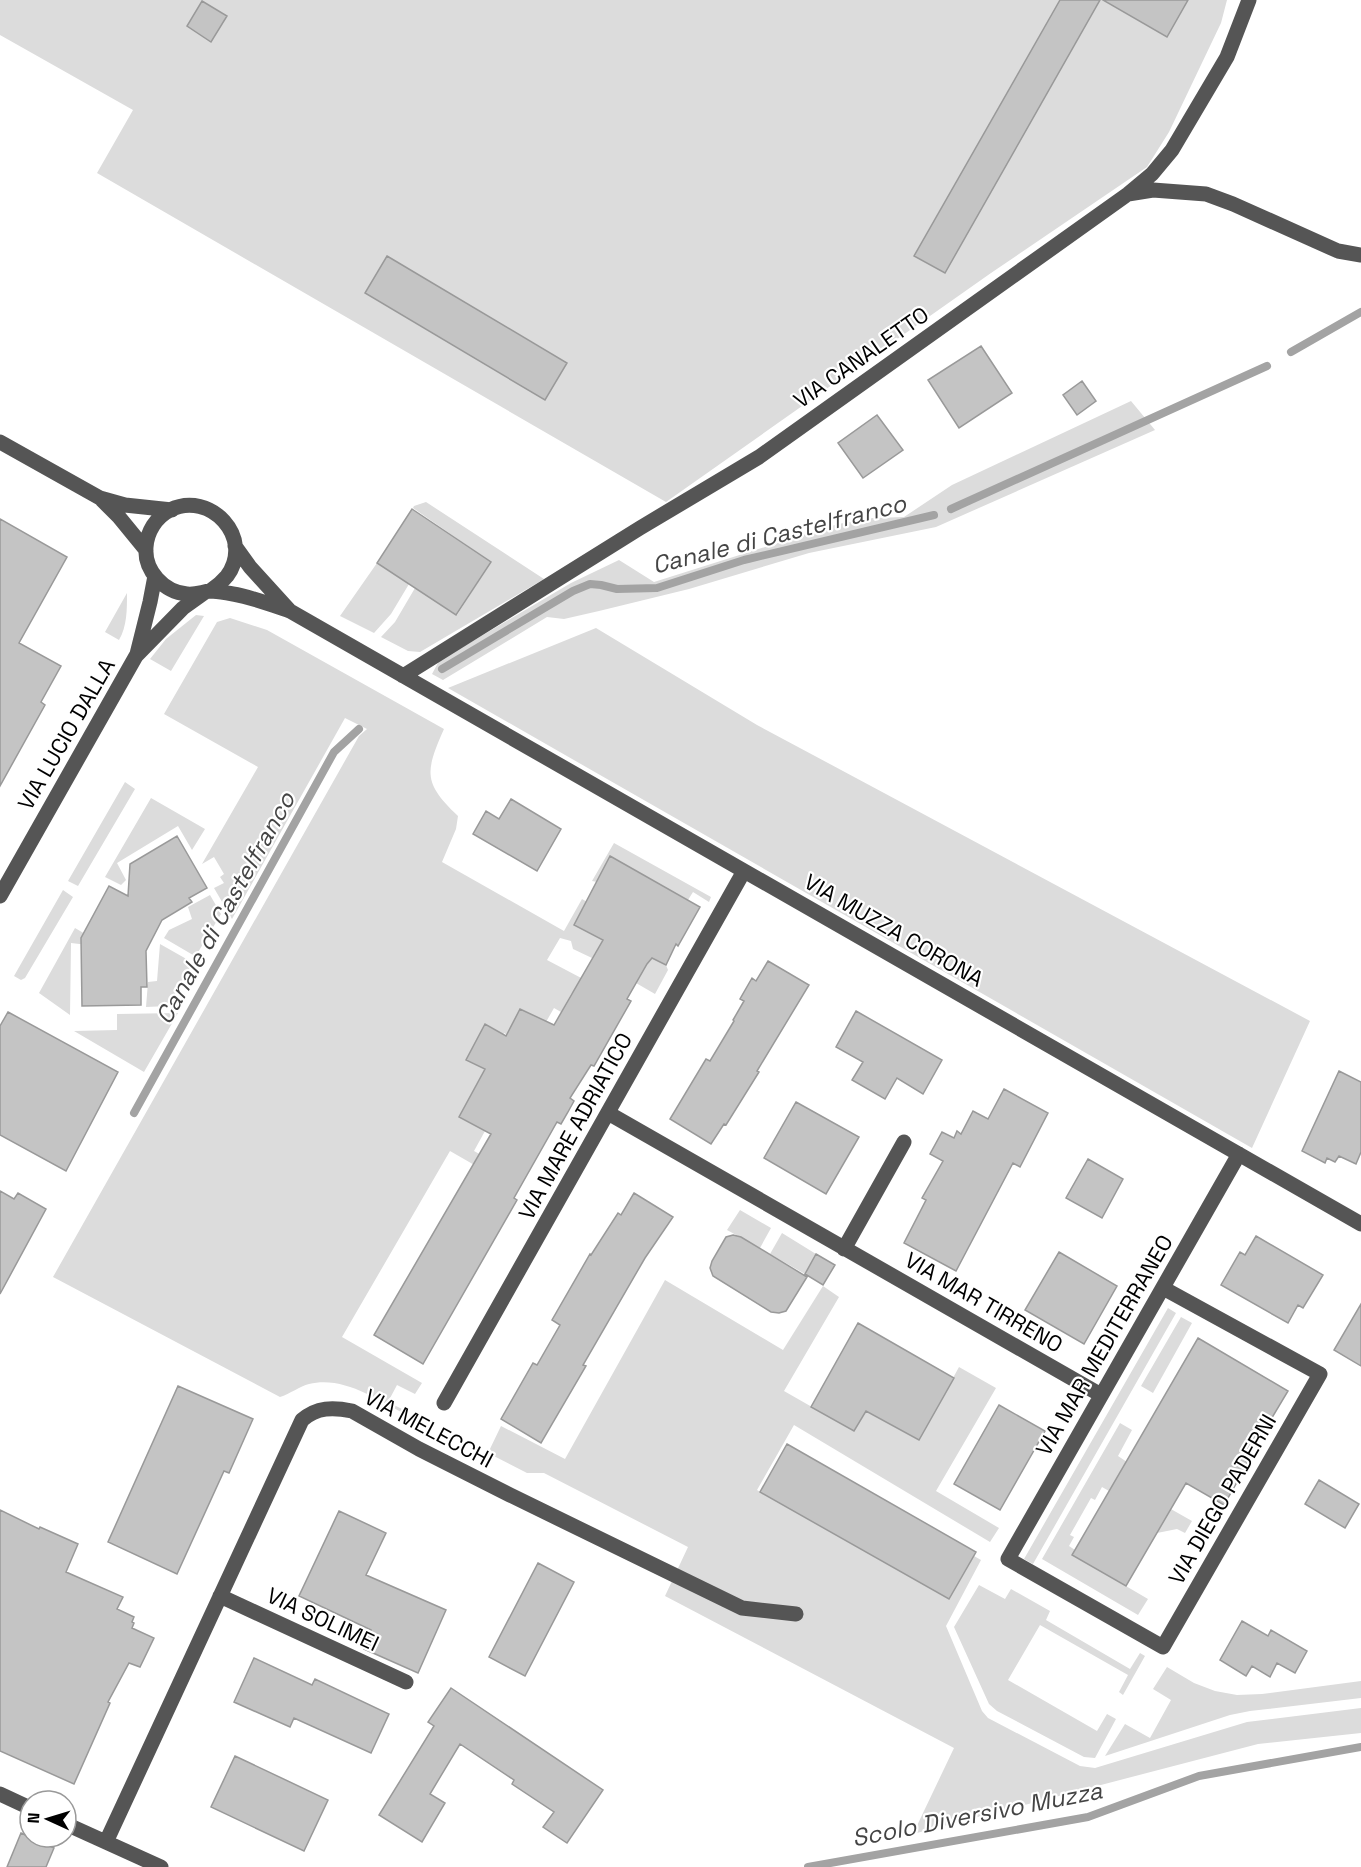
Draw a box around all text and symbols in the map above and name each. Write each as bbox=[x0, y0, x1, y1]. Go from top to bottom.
street label: VIA CANALETTO bbox=[788, 300, 934, 414]
water label: Canale di Castelfranco bbox=[649, 487, 910, 581]
street label: VIA LUCIO DALLA bbox=[11, 653, 121, 815]
water label: Canale di Castelfranco bbox=[148, 785, 302, 1029]
street label: VIA MUZZA CORONA bbox=[799, 867, 989, 993]
street label: VIA MARE ADRIATICO bbox=[512, 1027, 638, 1225]
street label: VIA MAR MEDITERRANEO bbox=[1029, 1229, 1179, 1461]
street label: VIA MAR TIRRENO bbox=[900, 1245, 1068, 1359]
street label: VIA MELECCHI bbox=[360, 1382, 498, 1474]
street label: VIA DIEGO PADERNI bbox=[1162, 1409, 1282, 1589]
street label: VIA SOLIMEI bbox=[262, 1581, 384, 1657]
water label: Scolo Diversivo Muzza bbox=[849, 1774, 1105, 1853]
north arrow bbox=[18, 1789, 78, 1849]
text: N bbox=[23, 1812, 44, 1824]

